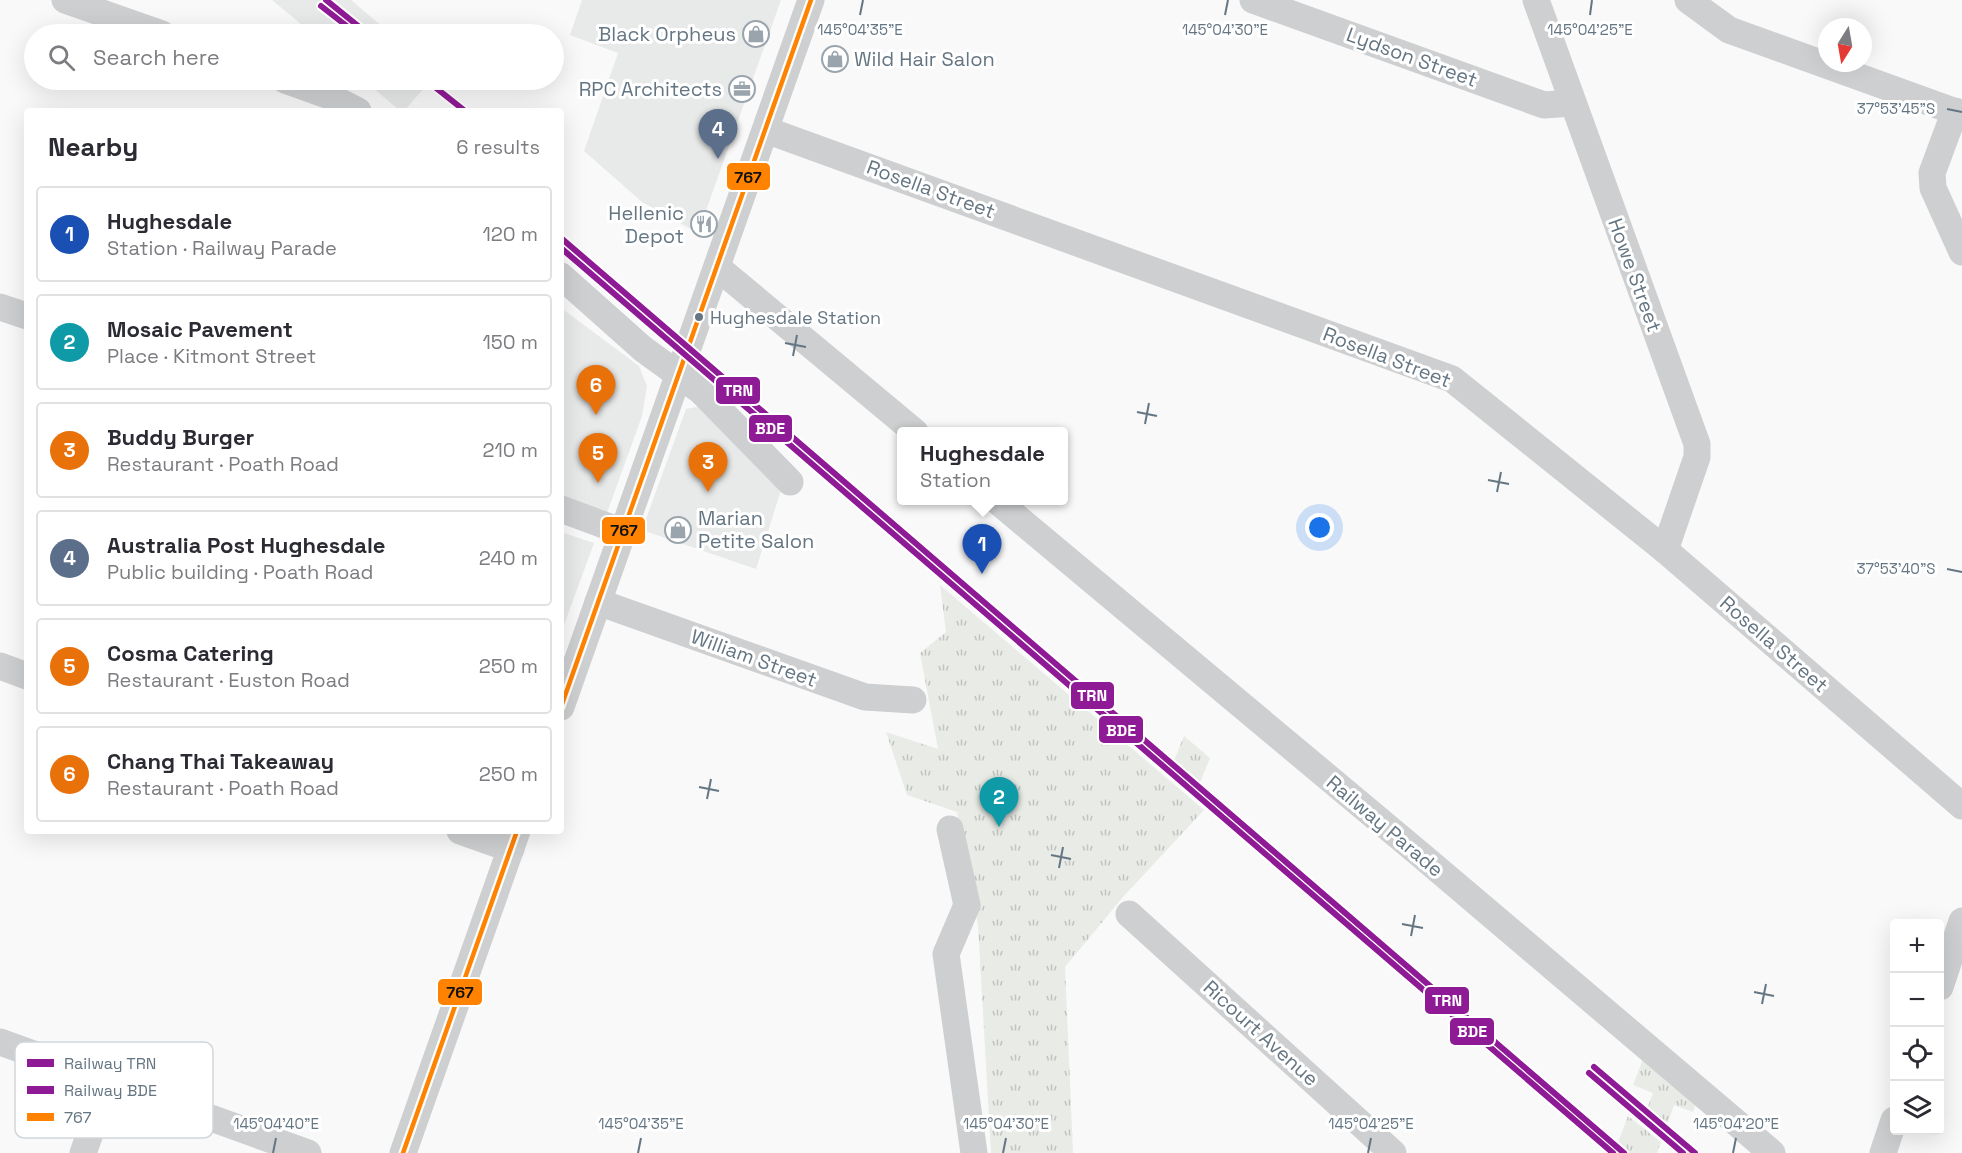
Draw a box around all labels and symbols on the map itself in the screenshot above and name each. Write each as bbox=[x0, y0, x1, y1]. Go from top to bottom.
north arrow bbox=[1818, 18, 1872, 72]
shop icon: Black Orpheus bbox=[741, 19, 771, 49]
text: 145°04'35"E bbox=[817, 20, 903, 39]
text: 145°04'30"E bbox=[1182, 20, 1268, 39]
text: 145°04'25"E bbox=[1547, 20, 1633, 39]
place label: Black Orpheus bbox=[598, 21, 736, 47]
street label: Lydson Street bbox=[1343, 21, 1481, 93]
shop icon: Wild Hair Salon bbox=[820, 44, 850, 74]
place label: Wild Hair Salon bbox=[854, 46, 995, 72]
office icon: RPC Architects bbox=[727, 74, 757, 104]
place label: RPC Architects bbox=[579, 76, 722, 102]
text: 37°53'45"S bbox=[1857, 99, 1935, 118]
pin: 4 bbox=[698, 110, 738, 159]
street label: Rosella Street bbox=[863, 154, 999, 224]
line badge: 767 bbox=[726, 162, 771, 191]
text: 767 bbox=[734, 167, 762, 188]
place label: Hellenic Depot bbox=[608, 200, 684, 249]
restaurant icon: Hellenic Depot bbox=[689, 209, 719, 239]
street label: Howe Street bbox=[1602, 215, 1668, 335]
place label: Hughesdale Station bbox=[710, 306, 881, 329]
marker: Hughesdale Station bbox=[693, 311, 705, 323]
street label: Rosella Street bbox=[1319, 321, 1455, 393]
pin: 6 bbox=[576, 366, 616, 415]
line badge: TRN bbox=[715, 376, 761, 405]
text: TRN bbox=[723, 380, 753, 401]
line badge: BDE bbox=[748, 414, 793, 443]
text: BDE bbox=[755, 418, 785, 439]
pin: 5 bbox=[578, 434, 618, 483]
pin: 3 bbox=[688, 442, 728, 492]
place label: Marian Petite Salon bbox=[698, 505, 814, 554]
your location bbox=[1305, 513, 1334, 542]
shop icon: Marian Petite Salon bbox=[663, 515, 693, 545]
line badge: 767 bbox=[601, 516, 646, 545]
text: 767 bbox=[610, 520, 638, 541]
pin: 1 bbox=[962, 524, 1002, 574]
text: 37°53'40"S bbox=[1857, 559, 1935, 578]
street label: Rosella Street bbox=[1715, 590, 1833, 698]
street label: William Street bbox=[688, 623, 820, 693]
line badge: TRN bbox=[1070, 681, 1115, 710]
text: TRN bbox=[1077, 685, 1107, 706]
line badge: BDE bbox=[1098, 715, 1144, 744]
text: BDE bbox=[1106, 720, 1136, 741]
street label: Railway Parade bbox=[1321, 769, 1449, 883]
pin: 2 bbox=[980, 778, 1018, 827]
street label: Ricourt Avenue bbox=[1198, 974, 1324, 1092]
line badge: 767 bbox=[437, 978, 483, 1006]
text: 767 bbox=[446, 982, 474, 1003]
line badge: TRN bbox=[1424, 986, 1470, 1015]
text: TRN bbox=[1432, 990, 1462, 1011]
line badge: BDE bbox=[1449, 1017, 1495, 1046]
text: BDE bbox=[1457, 1021, 1487, 1042]
legend bbox=[15, 1042, 213, 1138]
text: Railway TRN bbox=[64, 1053, 156, 1074]
text: Railway BDE bbox=[64, 1080, 157, 1101]
text: 767 bbox=[64, 1107, 92, 1128]
text: 145°04'40"E bbox=[233, 1114, 319, 1133]
text: 145°04'35"E bbox=[598, 1114, 684, 1133]
text: 145°04'30"E bbox=[963, 1114, 1049, 1133]
text: 145°04'25"E bbox=[1328, 1114, 1414, 1133]
text: 145°04'20"E bbox=[1693, 1114, 1779, 1133]

